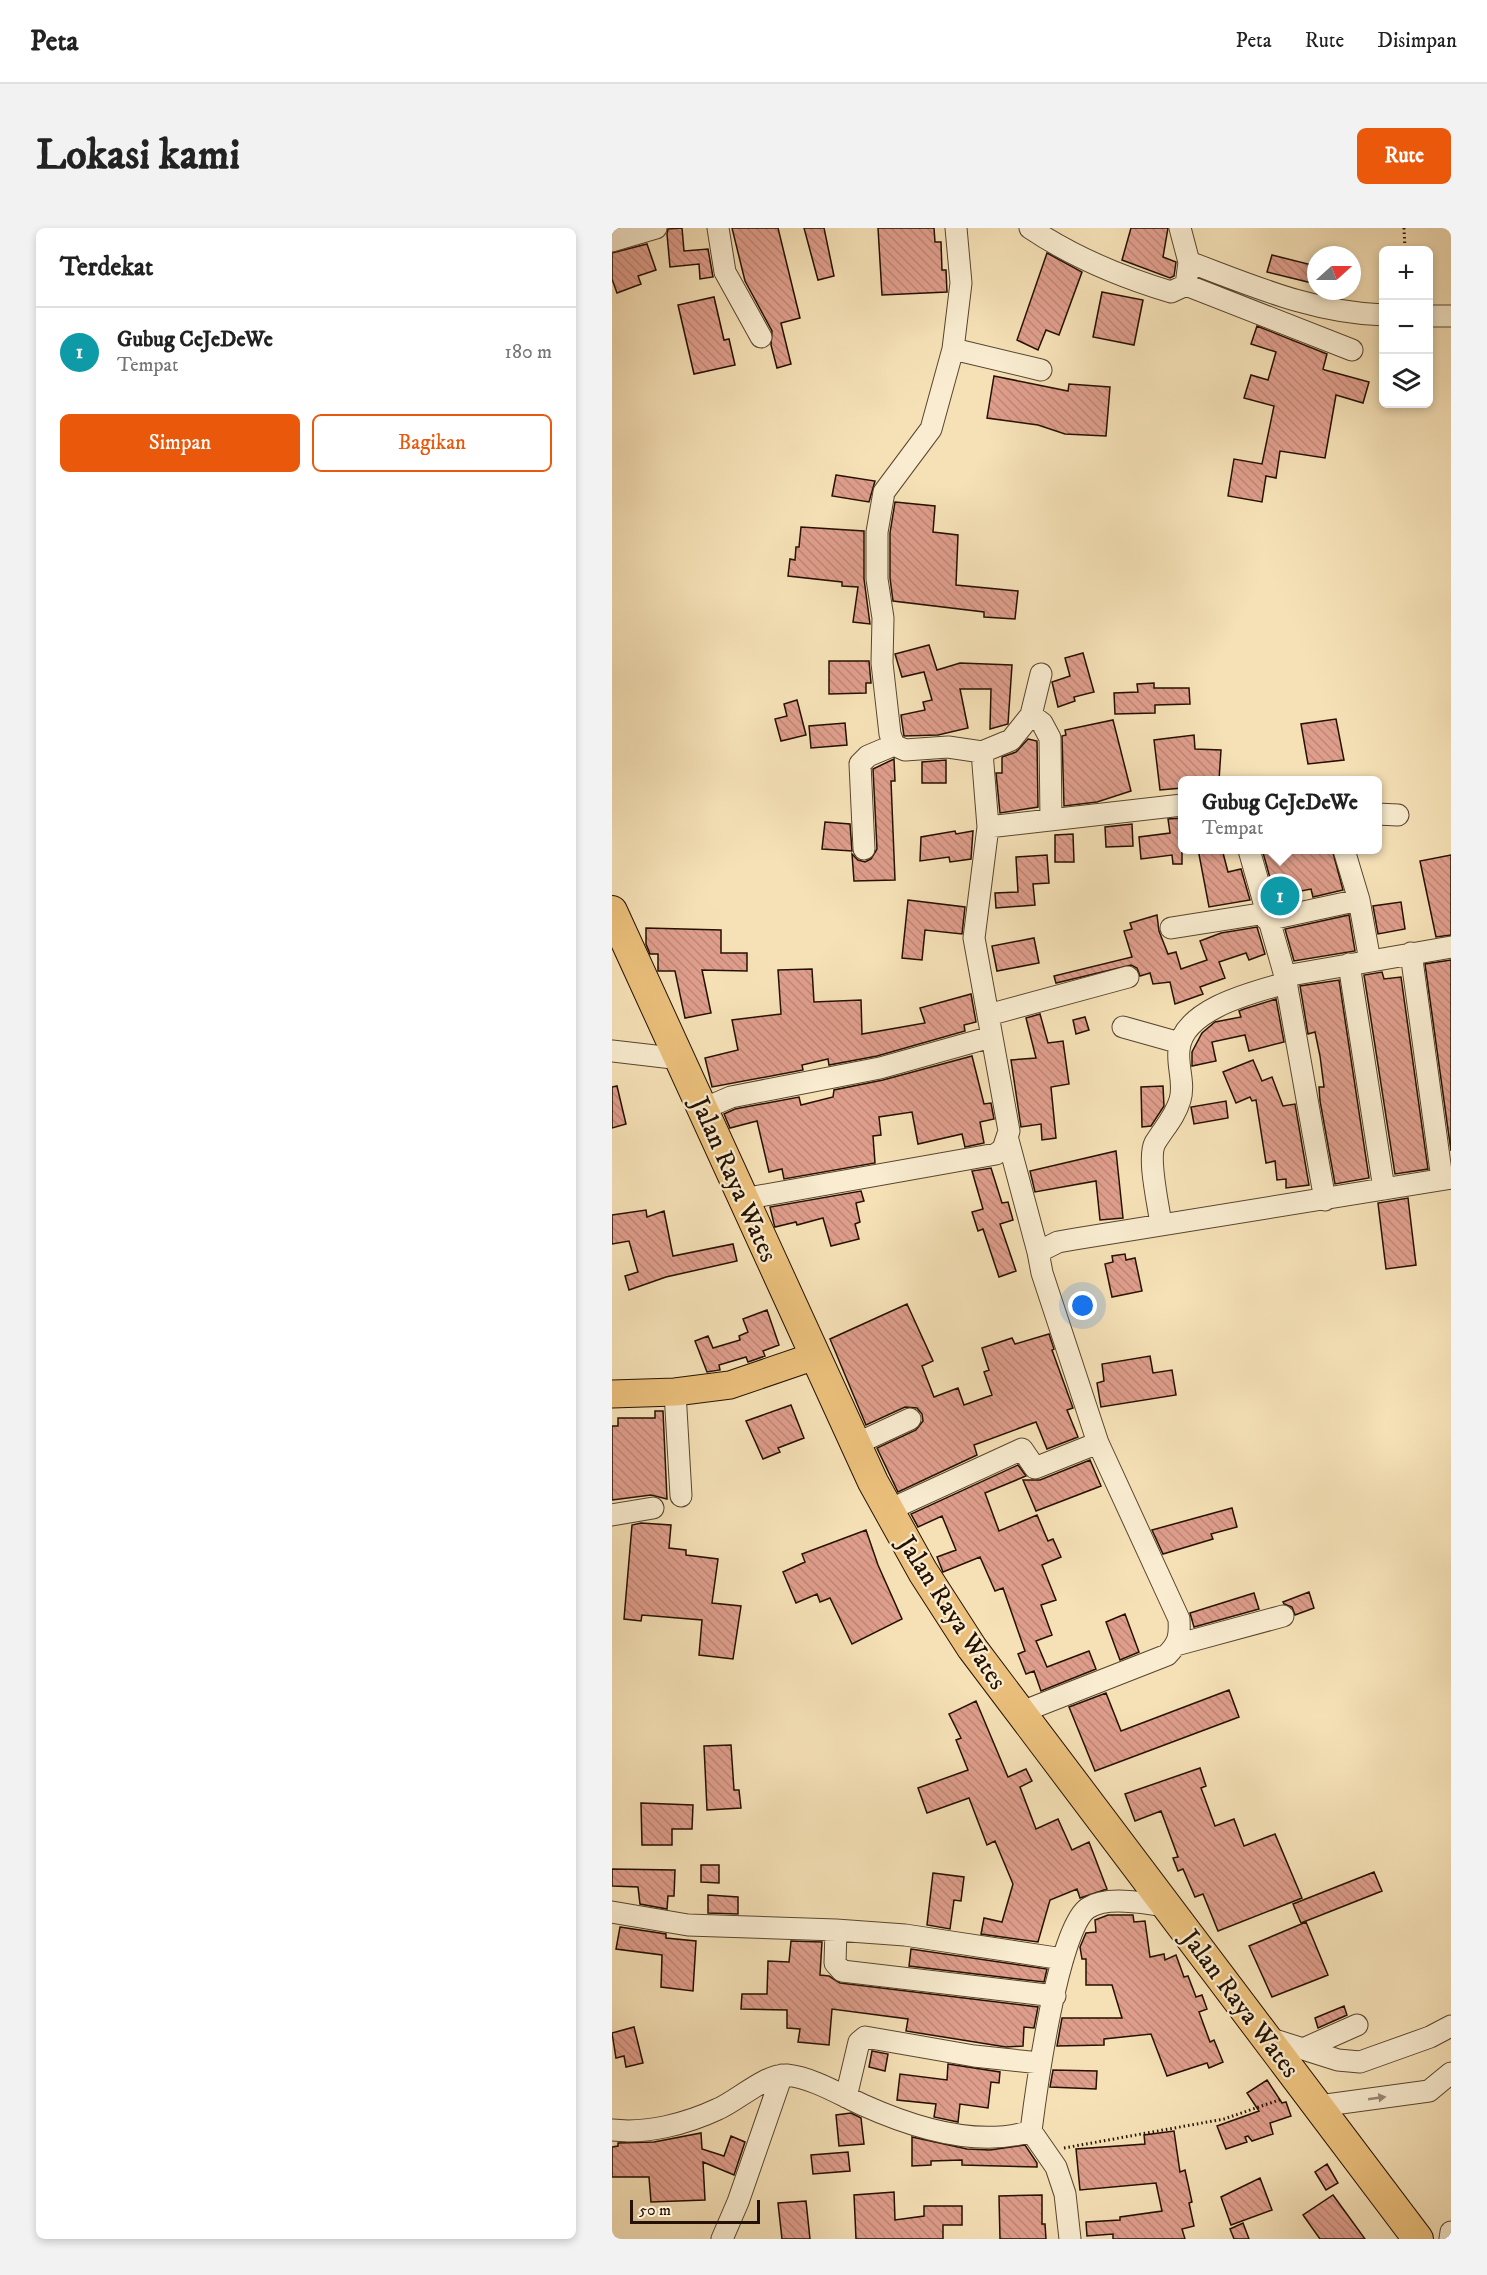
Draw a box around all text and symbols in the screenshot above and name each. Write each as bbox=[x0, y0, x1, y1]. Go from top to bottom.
text: Peta bbox=[30, 24, 78, 59]
text: Peta bbox=[1236, 28, 1272, 54]
text: Rute bbox=[1305, 28, 1344, 54]
text: Disimpan bbox=[1377, 28, 1457, 54]
button: Rute bbox=[1357, 128, 1451, 184]
text: Lokasi kami bbox=[36, 130, 240, 182]
north arrow bbox=[1307, 246, 1361, 300]
map controls bbox=[1379, 246, 1433, 408]
button: + bbox=[1379, 246, 1433, 300]
text: Terdekat bbox=[60, 251, 153, 284]
button: − bbox=[1379, 300, 1433, 354]
text: Gubug CeJeDeWe bbox=[117, 326, 273, 353]
text: 1 bbox=[76, 340, 83, 365]
text: 180 m bbox=[505, 340, 552, 365]
text: Tempat bbox=[117, 353, 178, 378]
button: layers bbox=[1379, 354, 1433, 408]
button: Simpan bbox=[60, 414, 300, 472]
button: Bagikan bbox=[312, 414, 552, 472]
popup bbox=[1178, 776, 1382, 854]
text: Gubug CeJeDeWe bbox=[1202, 789, 1358, 816]
text: Tempat bbox=[1202, 816, 1263, 841]
pin: 1 bbox=[1260, 874, 1300, 918]
street label: Jalan Raya Wates bbox=[682, 1090, 785, 1267]
your location bbox=[1068, 1291, 1097, 1320]
street label: Jalan Raya Wates bbox=[889, 1528, 1014, 1696]
street label: Jalan Raya Wates bbox=[1172, 1922, 1306, 2085]
one-way arrow bbox=[1367, 2093, 1386, 2102]
scale bar bbox=[630, 2197, 760, 2224]
text: 50 m bbox=[639, 2200, 671, 2220]

